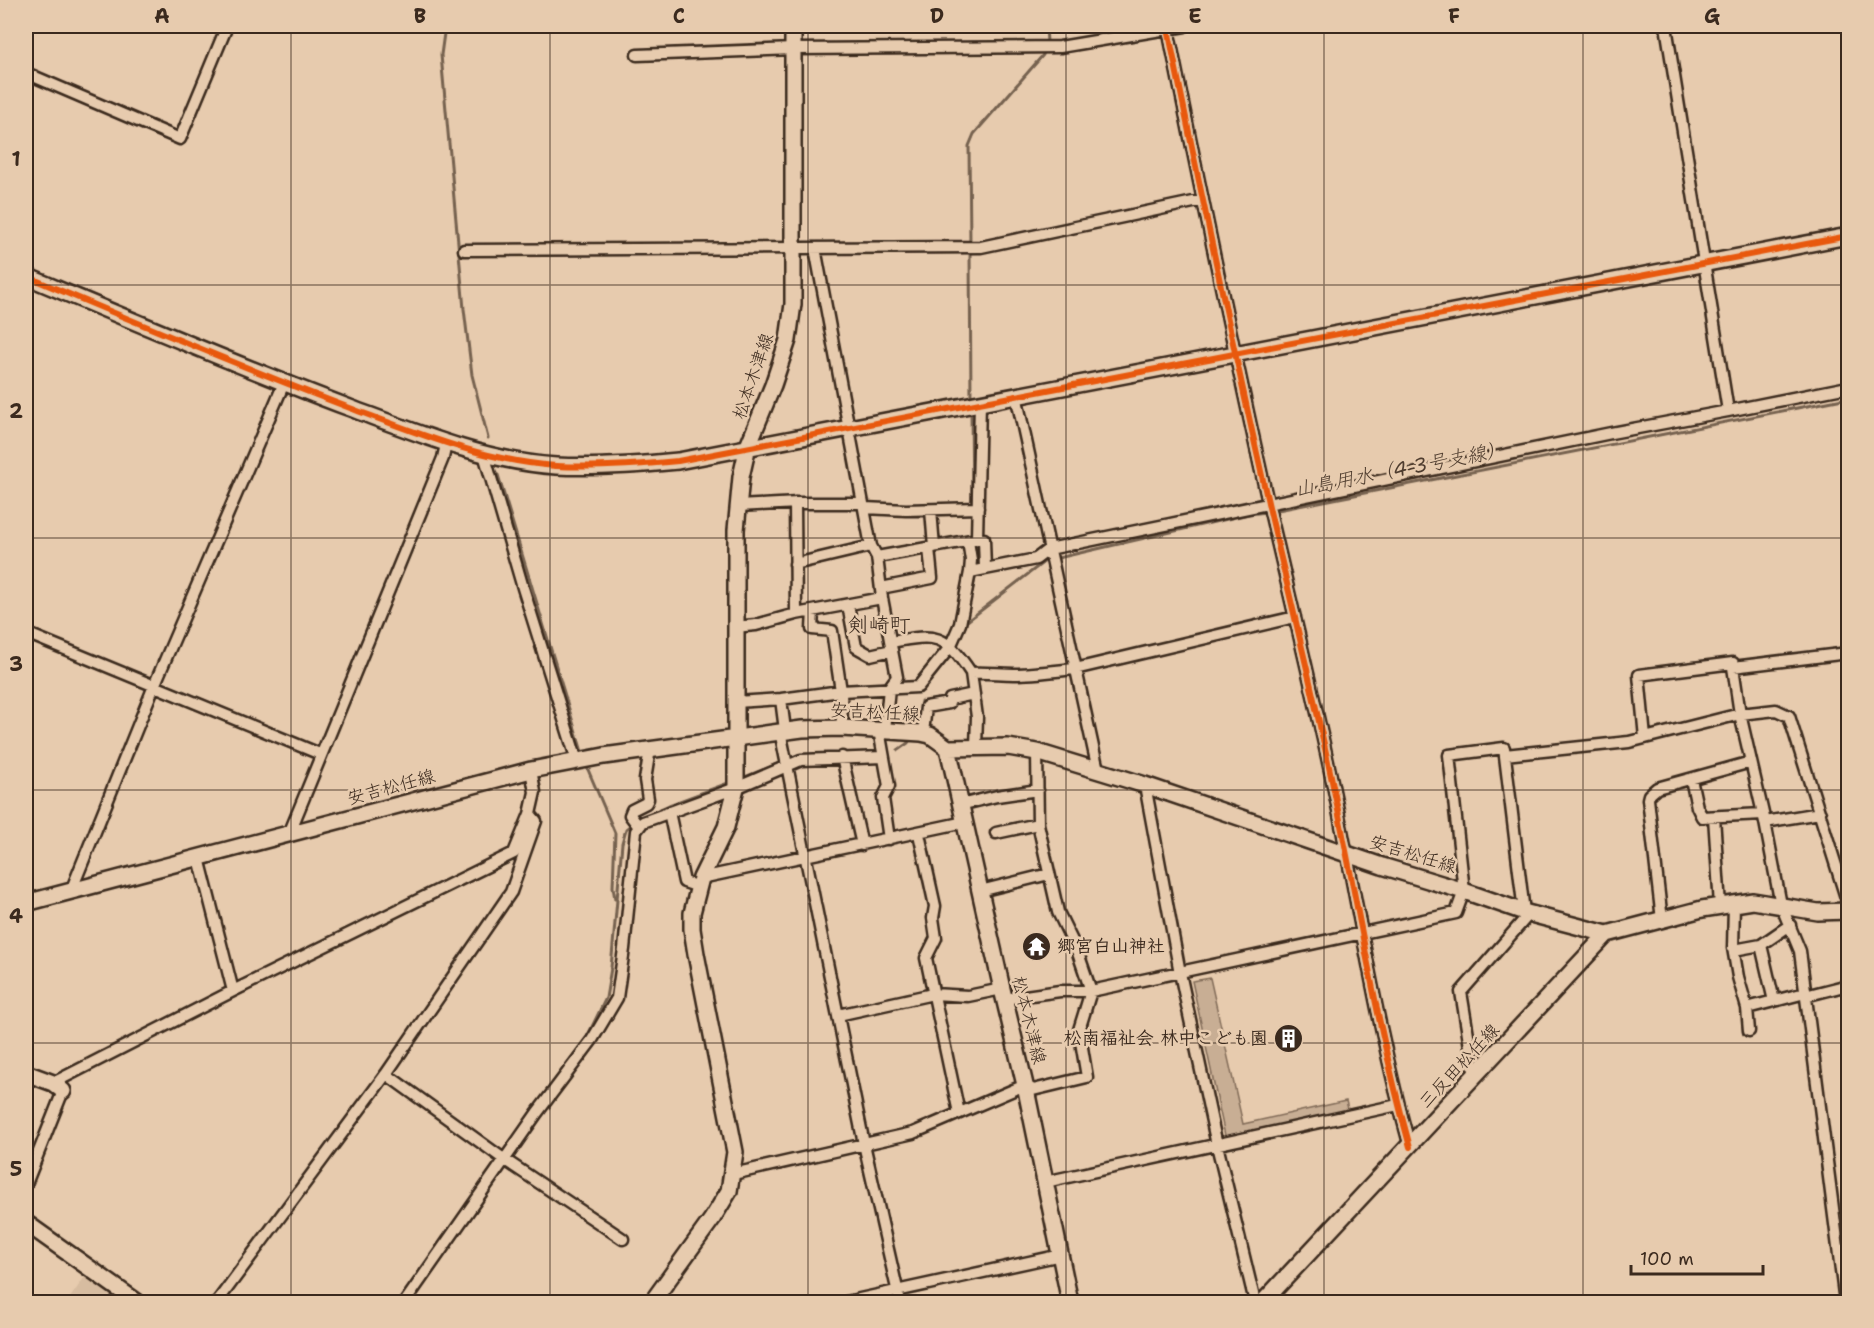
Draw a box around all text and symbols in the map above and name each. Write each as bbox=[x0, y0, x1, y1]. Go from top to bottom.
text: A bbox=[154, 3, 170, 29]
text: B bbox=[414, 3, 426, 29]
text: C bbox=[673, 3, 685, 29]
text: D bbox=[930, 3, 944, 29]
text: E bbox=[1188, 3, 1202, 29]
text: F bbox=[1448, 3, 1460, 29]
text: G bbox=[1704, 3, 1720, 29]
text: 1 bbox=[11, 146, 21, 172]
street label: 松本木津線 bbox=[727, 330, 779, 422]
text: 2 bbox=[9, 398, 23, 424]
water label: 山島用水（4-3号支線） bbox=[1292, 436, 1508, 502]
district label: 剣崎町 bbox=[848, 611, 911, 639]
text: 3 bbox=[9, 651, 23, 677]
street label: 安吉松任線 bbox=[829, 698, 921, 726]
street label: 安吉松任線 bbox=[344, 764, 438, 810]
street label: 安吉松任線 bbox=[1366, 829, 1460, 879]
text: 4 bbox=[9, 903, 23, 929]
temple icon: 郷宮白山神社 bbox=[1020, 930, 1052, 962]
place label: 郷宮白山神社 bbox=[1057, 934, 1165, 958]
street label: 松本木津線 bbox=[1006, 973, 1052, 1067]
street label: 三反田松任線 bbox=[1413, 1018, 1505, 1114]
building icon: 松南福祉会 林中こども園 bbox=[1273, 1022, 1305, 1054]
place label: 松南福祉会 林中こども園 bbox=[1064, 1026, 1268, 1050]
text: 5 bbox=[10, 1156, 22, 1182]
scale bar bbox=[1631, 1238, 1763, 1276]
text: 100 m bbox=[1640, 1247, 1694, 1271]

